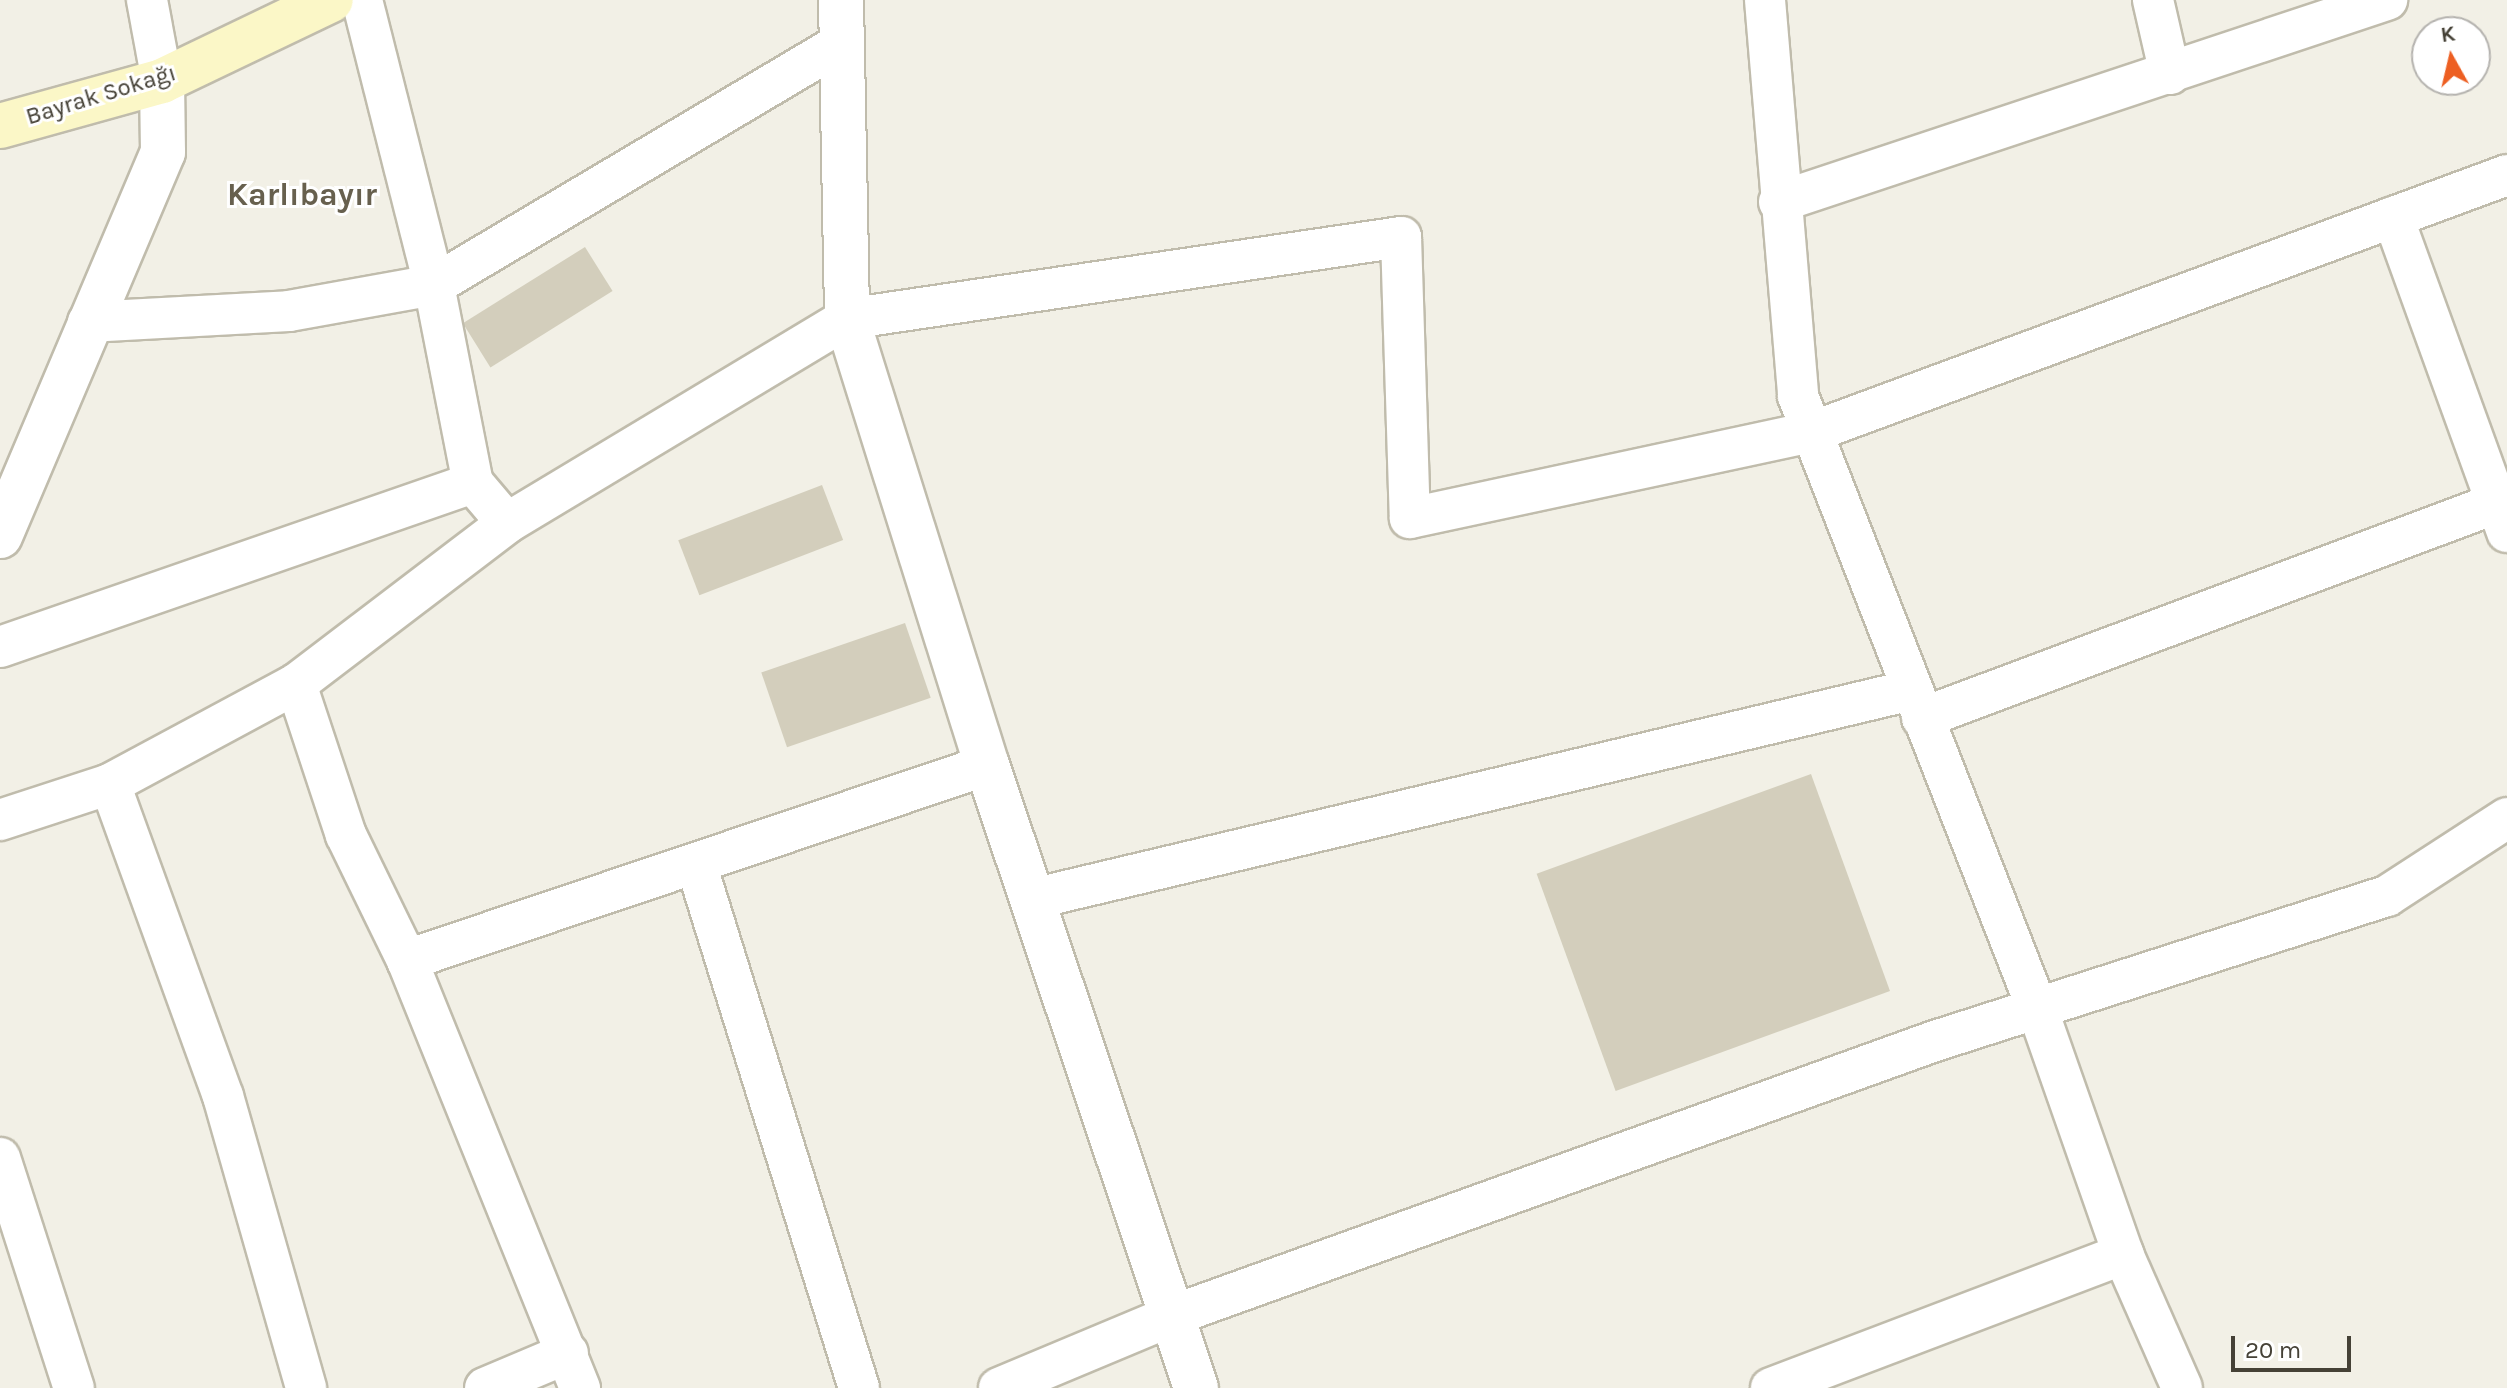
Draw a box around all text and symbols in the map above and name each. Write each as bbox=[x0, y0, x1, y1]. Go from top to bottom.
north arrow bbox=[2411, 16, 2491, 96]
text: K bbox=[2439, 20, 2457, 48]
street label: Bayrak Sokağı bbox=[22, 59, 180, 131]
district label: Karlıbayır bbox=[227, 176, 377, 214]
scale bar bbox=[2235, 1320, 2355, 1370]
text: 20 m bbox=[2245, 1336, 2301, 1364]

